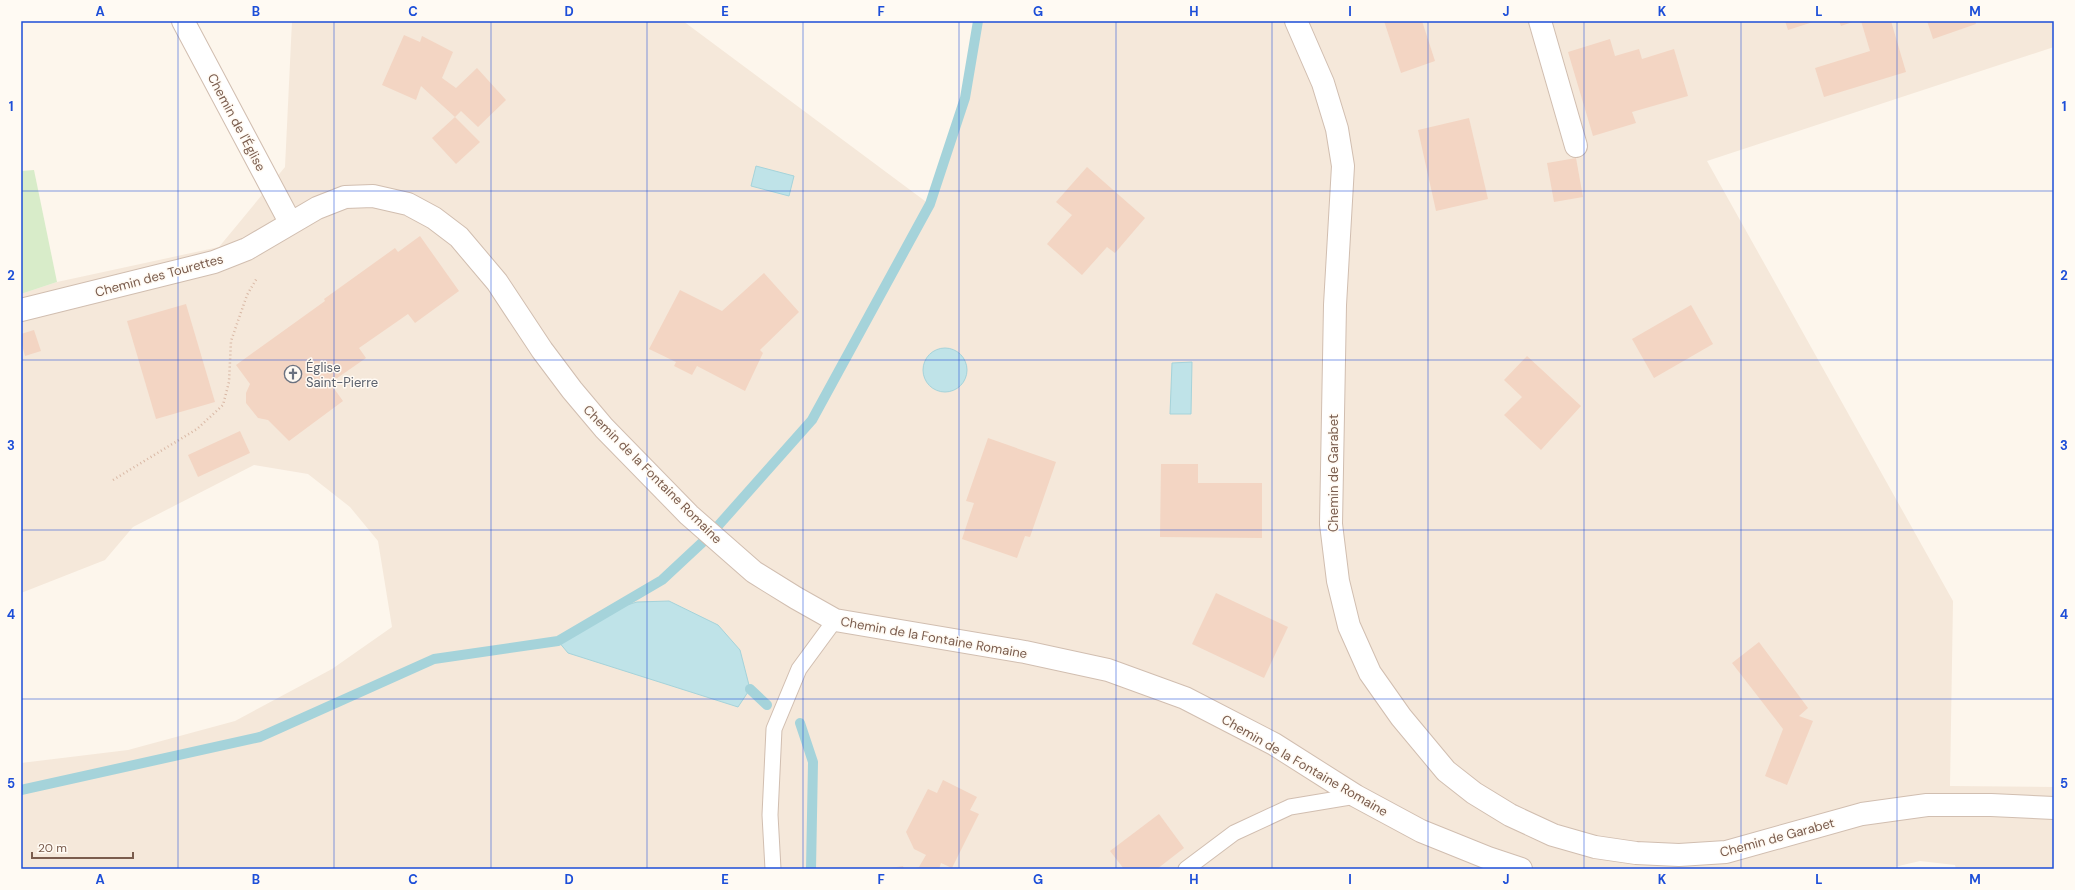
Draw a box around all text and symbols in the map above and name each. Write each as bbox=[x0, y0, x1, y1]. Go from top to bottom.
text: A bbox=[95, 3, 105, 20]
text: B bbox=[252, 3, 260, 20]
text: C bbox=[408, 3, 418, 20]
text: D bbox=[564, 3, 574, 20]
text: E bbox=[721, 3, 729, 20]
text: F bbox=[877, 3, 885, 20]
text: G bbox=[1033, 3, 1043, 20]
text: H bbox=[1189, 3, 1199, 20]
text: I bbox=[1348, 3, 1352, 20]
text: J bbox=[1502, 3, 1510, 20]
text: K bbox=[1658, 3, 1667, 20]
text: L bbox=[1815, 3, 1823, 20]
text: M bbox=[1969, 3, 1981, 20]
street label: Chemin de l'Église bbox=[204, 70, 270, 174]
text: 1 bbox=[9, 98, 13, 115]
text: 1 bbox=[2062, 98, 2066, 115]
street label: Chemin des Tourettes bbox=[93, 250, 225, 301]
text: 2 bbox=[7, 267, 15, 284]
text: 2 bbox=[2060, 267, 2068, 284]
place label: Église Saint-Pierre bbox=[306, 358, 378, 391]
church icon: Église Saint-Pierre bbox=[283, 364, 303, 384]
street label: Chemin de la Fontaine Romaine bbox=[580, 401, 726, 547]
street label: Chemin de Garabet bbox=[1325, 414, 1342, 532]
text: 3 bbox=[7, 437, 15, 454]
text: 3 bbox=[2060, 437, 2068, 454]
text: 4 bbox=[7, 606, 15, 623]
text: 4 bbox=[2060, 606, 2068, 623]
street label: Chemin de la Fontaine Romaine bbox=[839, 613, 1029, 662]
street label: Chemin de la Fontaine Romaine bbox=[1219, 711, 1391, 820]
text: 5 bbox=[7, 775, 15, 792]
text: 5 bbox=[2060, 775, 2068, 792]
street label: Chemin de Garabet bbox=[1718, 814, 1836, 861]
scale bar bbox=[32, 834, 133, 860]
text: 20 m bbox=[38, 840, 67, 856]
text: A bbox=[95, 871, 105, 888]
text: B bbox=[252, 871, 260, 888]
text: C bbox=[408, 871, 418, 888]
text: D bbox=[564, 871, 574, 888]
text: E bbox=[721, 871, 729, 888]
text: F bbox=[877, 871, 885, 888]
text: G bbox=[1033, 871, 1043, 888]
text: H bbox=[1189, 871, 1199, 888]
text: I bbox=[1348, 871, 1352, 888]
text: J bbox=[1502, 871, 1510, 888]
text: K bbox=[1658, 871, 1667, 888]
text: L bbox=[1815, 871, 1823, 888]
text: M bbox=[1969, 871, 1981, 888]

